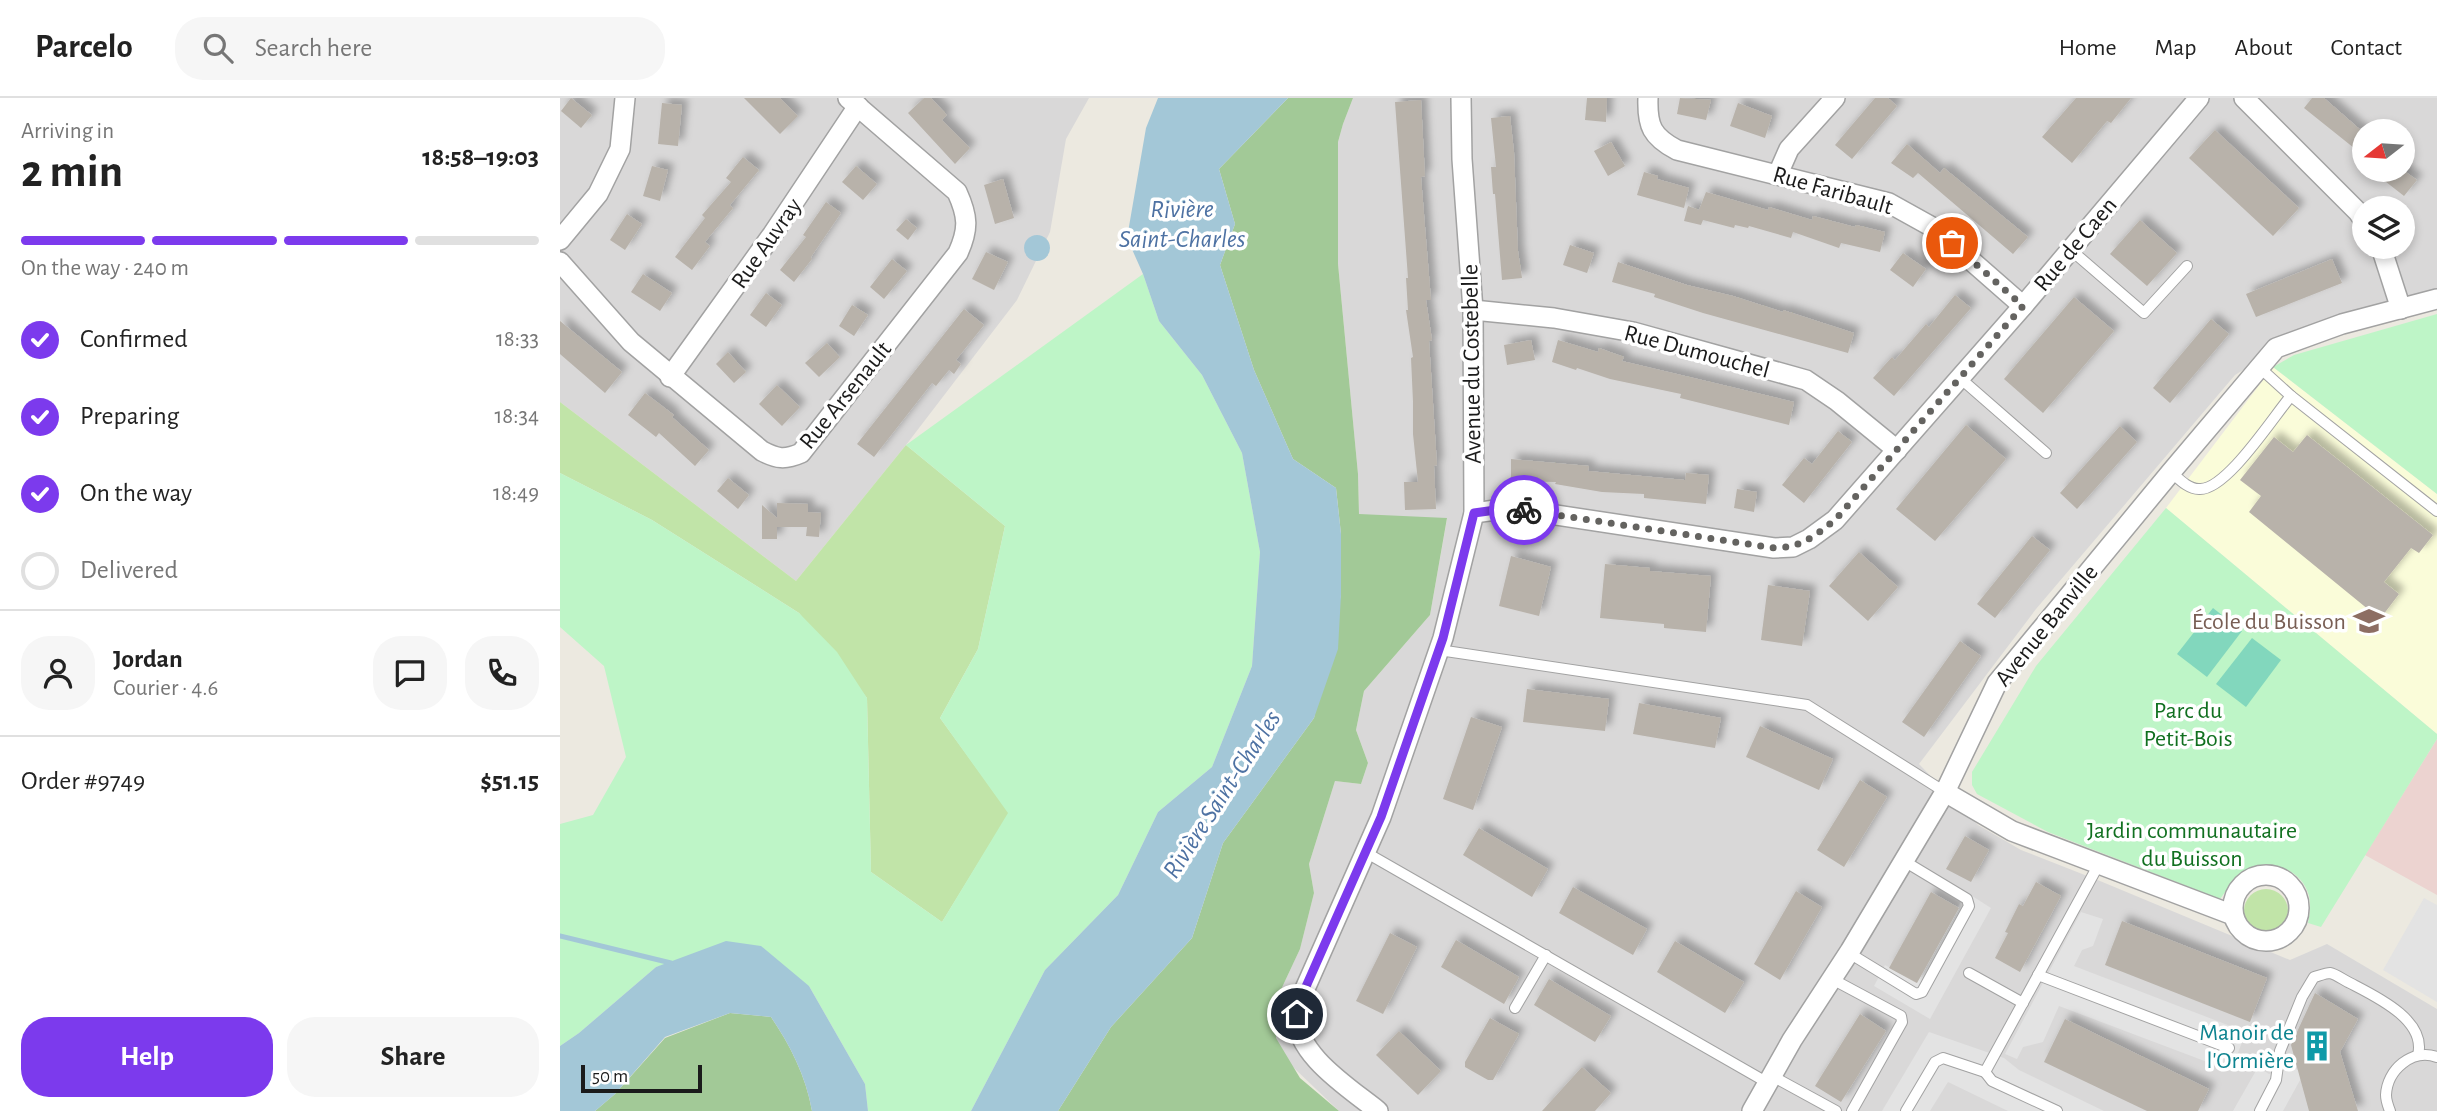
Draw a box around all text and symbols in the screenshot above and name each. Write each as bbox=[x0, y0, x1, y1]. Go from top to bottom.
search box bbox=[175, 17, 665, 80]
icon: search bbox=[199, 29, 237, 67]
text: Parcelo bbox=[35, 31, 133, 64]
text: Search here bbox=[255, 35, 372, 61]
text: Home bbox=[2059, 36, 2117, 60]
text: Map bbox=[2155, 36, 2197, 60]
text: About bbox=[2235, 36, 2292, 60]
text: Contact bbox=[2330, 36, 2402, 60]
north arrow bbox=[2352, 119, 2415, 182]
map controls bbox=[2352, 119, 2415, 259]
text: Arriving in bbox=[21, 120, 114, 143]
text: 18:58–19:03 bbox=[422, 144, 539, 170]
text: 2 min bbox=[21, 149, 123, 195]
street label: Rue Faribault bbox=[1770, 162, 1896, 220]
street label: Rue de Caen bbox=[2030, 193, 2122, 296]
street label: Rue Auvray bbox=[727, 194, 807, 293]
water label: Rivière Saint-Charles bbox=[1119, 196, 1245, 252]
button: layers bbox=[2352, 196, 2415, 259]
pin bbox=[1922, 213, 1982, 273]
icon: bag bbox=[1933, 224, 1971, 262]
text: On the way · 240 m bbox=[21, 257, 189, 280]
street label: Avenue du Costebelle bbox=[1458, 264, 1486, 464]
icon: check bbox=[21, 321, 59, 359]
street label: Rue Dumouchel bbox=[1621, 321, 1772, 383]
text: Confirmed bbox=[80, 326, 188, 352]
text: 18:33 bbox=[496, 328, 539, 351]
street label: Rue Arsenault bbox=[795, 337, 896, 454]
icon: check bbox=[21, 398, 59, 436]
text: Preparing bbox=[80, 403, 179, 429]
text: 18:34 bbox=[494, 405, 539, 428]
icon: check bbox=[21, 475, 59, 513]
courier bbox=[1489, 475, 1559, 545]
text: On the way bbox=[80, 480, 192, 506]
text: 18:49 bbox=[493, 482, 539, 505]
icon: bike bbox=[1505, 491, 1543, 529]
text: Delivered bbox=[80, 557, 178, 583]
street label: Avenue Banville bbox=[1991, 560, 2103, 691]
school or university icon: École du Buisson bbox=[2352, 604, 2386, 638]
place label: École du Buisson bbox=[2192, 608, 2346, 634]
button: person bbox=[21, 636, 95, 710]
button: chat bbox=[373, 636, 447, 710]
button: phone bbox=[465, 636, 539, 710]
text: Jordan bbox=[113, 646, 183, 672]
text: Courier · 4.6 bbox=[113, 677, 218, 700]
park label: Parc du Petit-Bois bbox=[2143, 699, 2233, 751]
water label: Rivière Saint-Charles bbox=[1158, 706, 1286, 883]
text: Order #9749 bbox=[21, 768, 145, 794]
text: $51.15 bbox=[480, 768, 539, 794]
park label: Jardin communautaire du Buisson bbox=[2087, 819, 2297, 871]
pin bbox=[1267, 984, 1327, 1044]
icon: home bbox=[1278, 995, 1316, 1033]
button: Help bbox=[21, 1017, 273, 1097]
button: Share bbox=[287, 1017, 539, 1097]
place label: Manoir de l'Ormière bbox=[2199, 1021, 2294, 1073]
building icon: Manoir de l'Ormière bbox=[2300, 1029, 2334, 1063]
scale bar bbox=[581, 1062, 702, 1094]
text: 50 m bbox=[592, 1067, 628, 1086]

